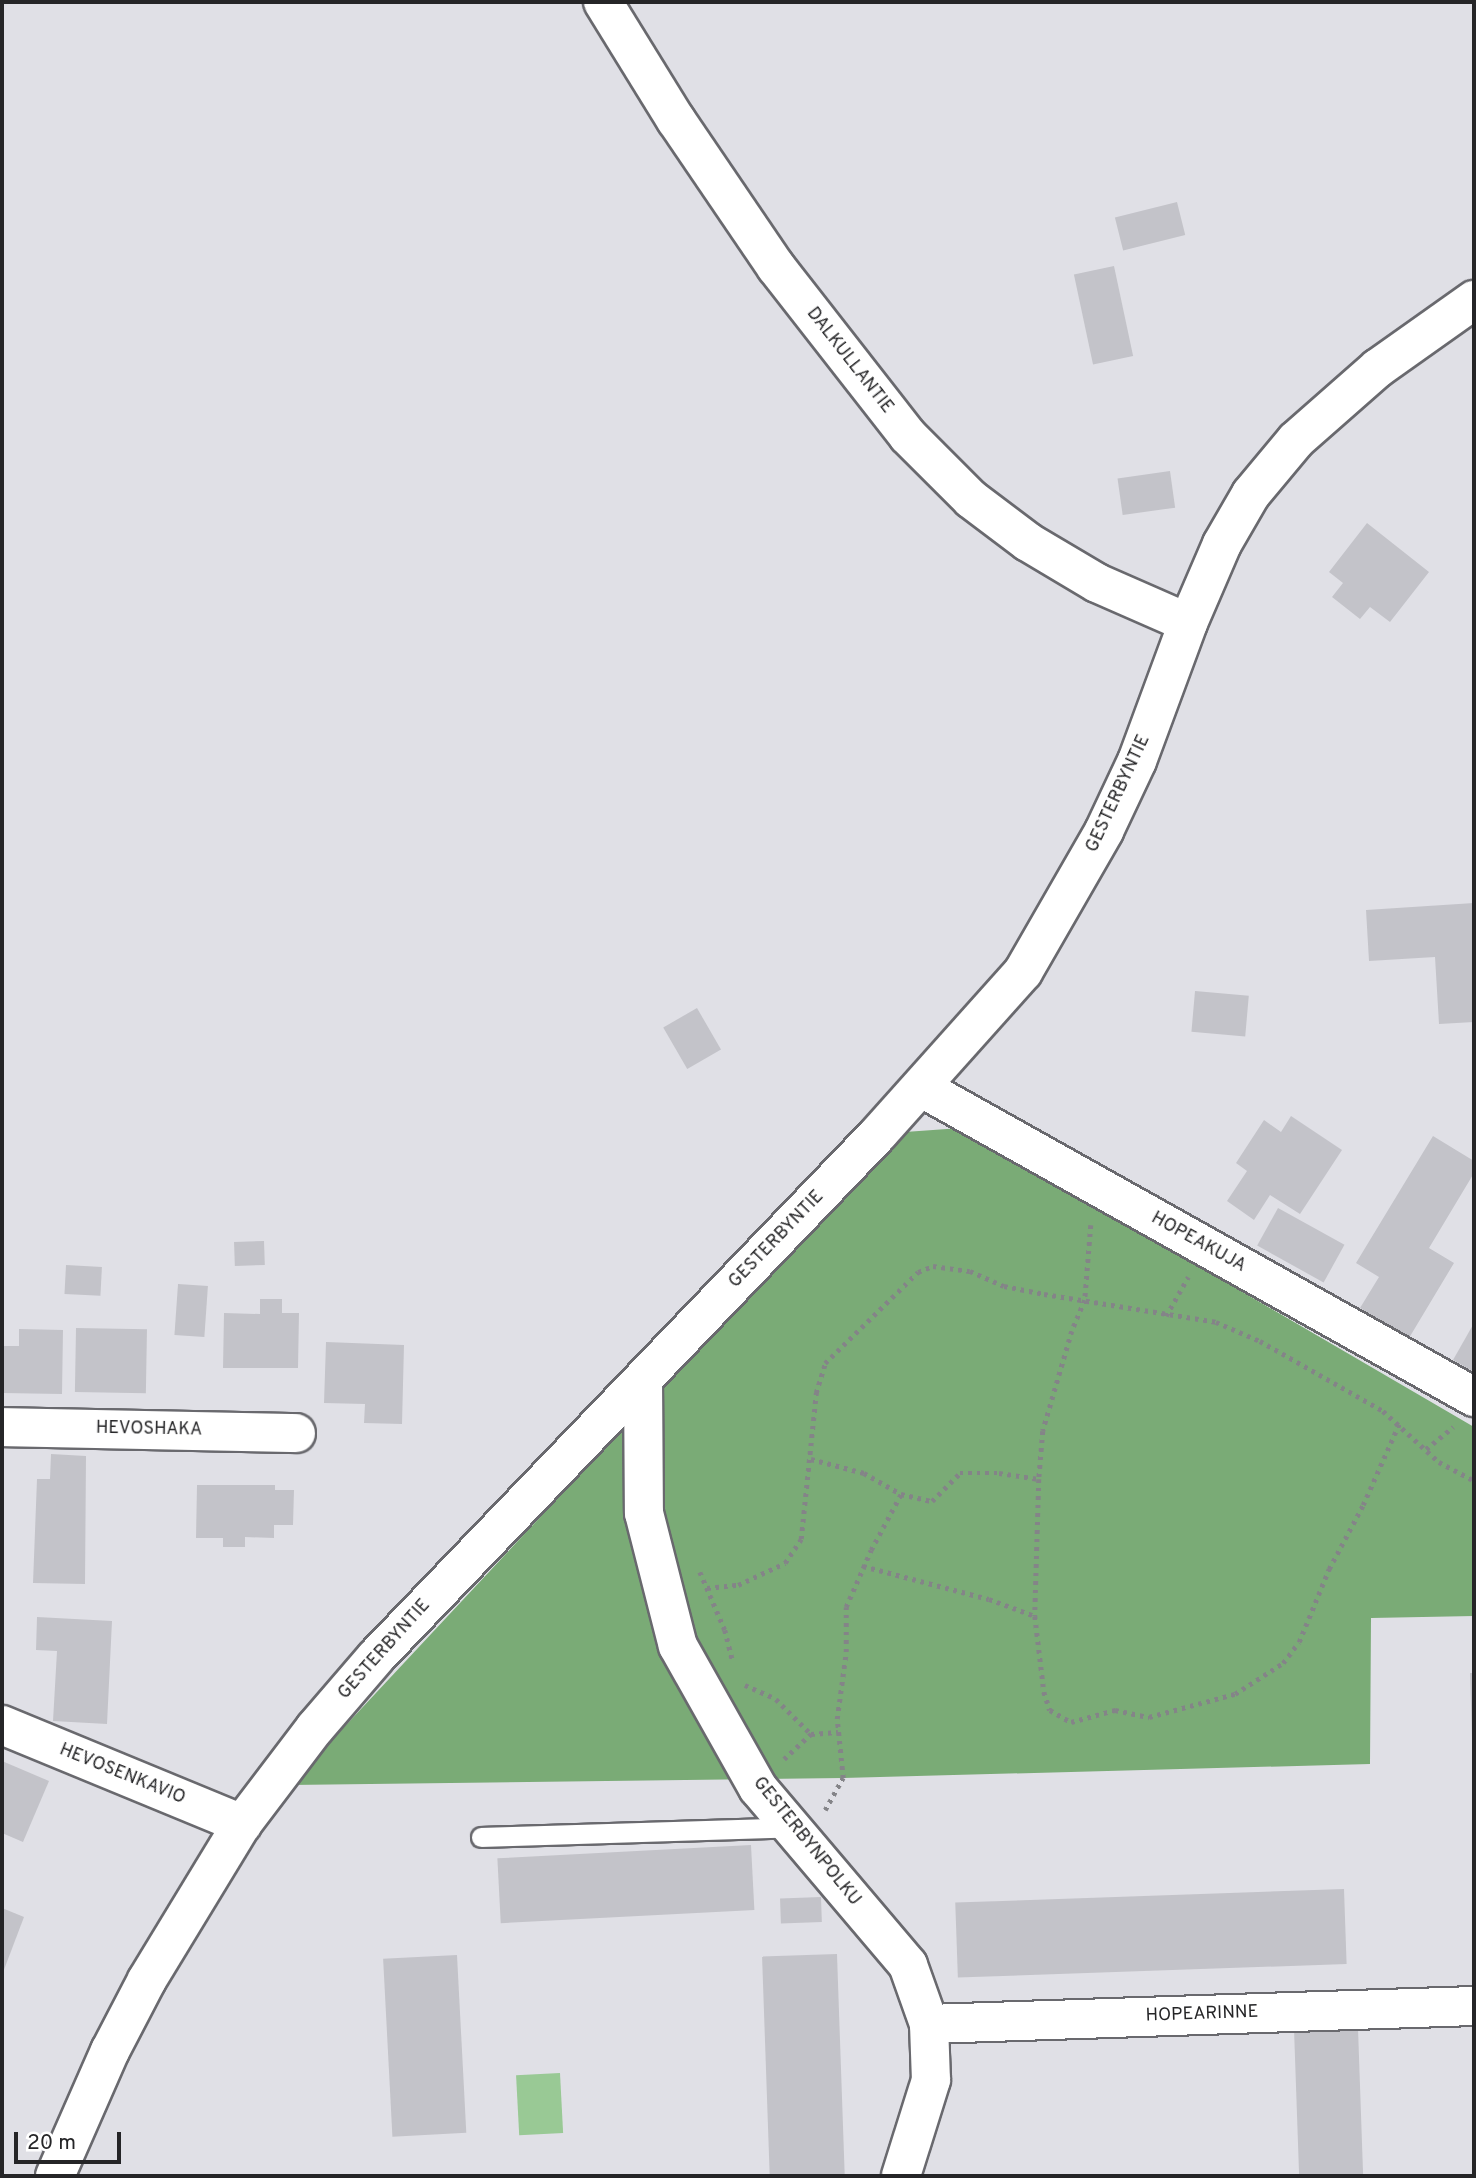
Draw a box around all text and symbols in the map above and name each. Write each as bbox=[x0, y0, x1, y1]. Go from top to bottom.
street label: DALKULLANTIE bbox=[801, 304, 897, 418]
street label: GESTERBYNTIE bbox=[1082, 732, 1156, 856]
street label: GESTERBYNTIE bbox=[725, 1187, 829, 1293]
street label: HOPEAKUJA bbox=[1147, 1208, 1249, 1278]
street label: HEVOSHAKA bbox=[96, 1418, 202, 1442]
street label: GESTERBYNTIE bbox=[334, 1595, 436, 1705]
street label: HEVOSENKAVIO bbox=[56, 1740, 188, 1810]
street label: GESTERBYNPOLKU bbox=[747, 1773, 865, 1911]
street label: HOPEARINNE bbox=[1145, 2002, 1259, 2028]
scale bar bbox=[18, 2118, 124, 2162]
text: 20 m bbox=[27, 2130, 76, 2157]

